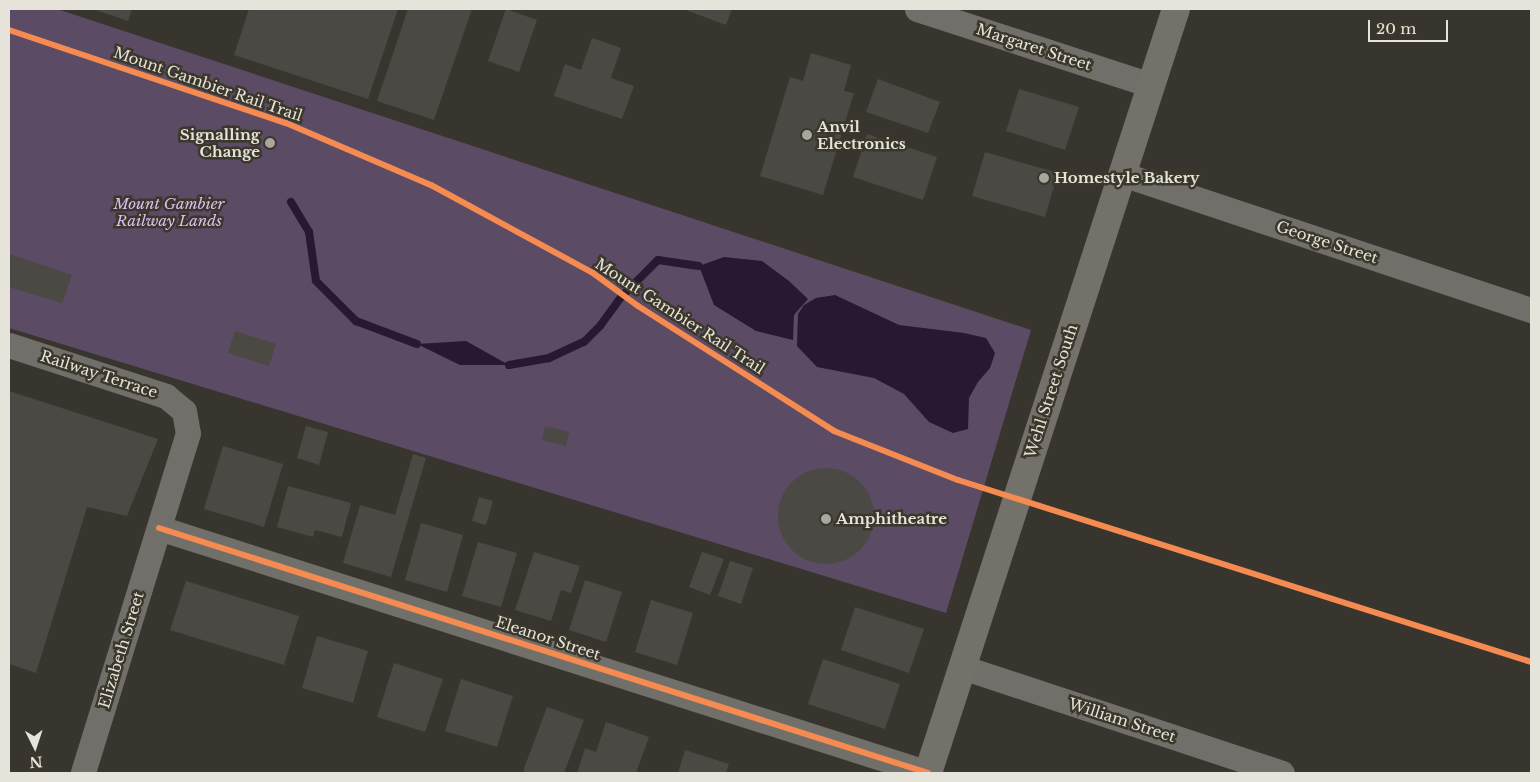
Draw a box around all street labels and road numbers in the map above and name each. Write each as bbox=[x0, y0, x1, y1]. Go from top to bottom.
street label: Margaret Street bbox=[974, 20, 1094, 74]
street label: Mount Gambier Rail Trail bbox=[111, 43, 305, 125]
street label: George Street bbox=[1274, 217, 1380, 267]
street label: Mount Gambier Rail Trail bbox=[591, 254, 769, 378]
street label: Wehl Street South bbox=[1021, 322, 1081, 460]
street label: Railway Terrace bbox=[38, 346, 160, 402]
street label: Elizabeth Street bbox=[95, 589, 147, 711]
street label: Eleanor Street bbox=[493, 613, 603, 663]
street label: William Street bbox=[1066, 694, 1178, 746]

